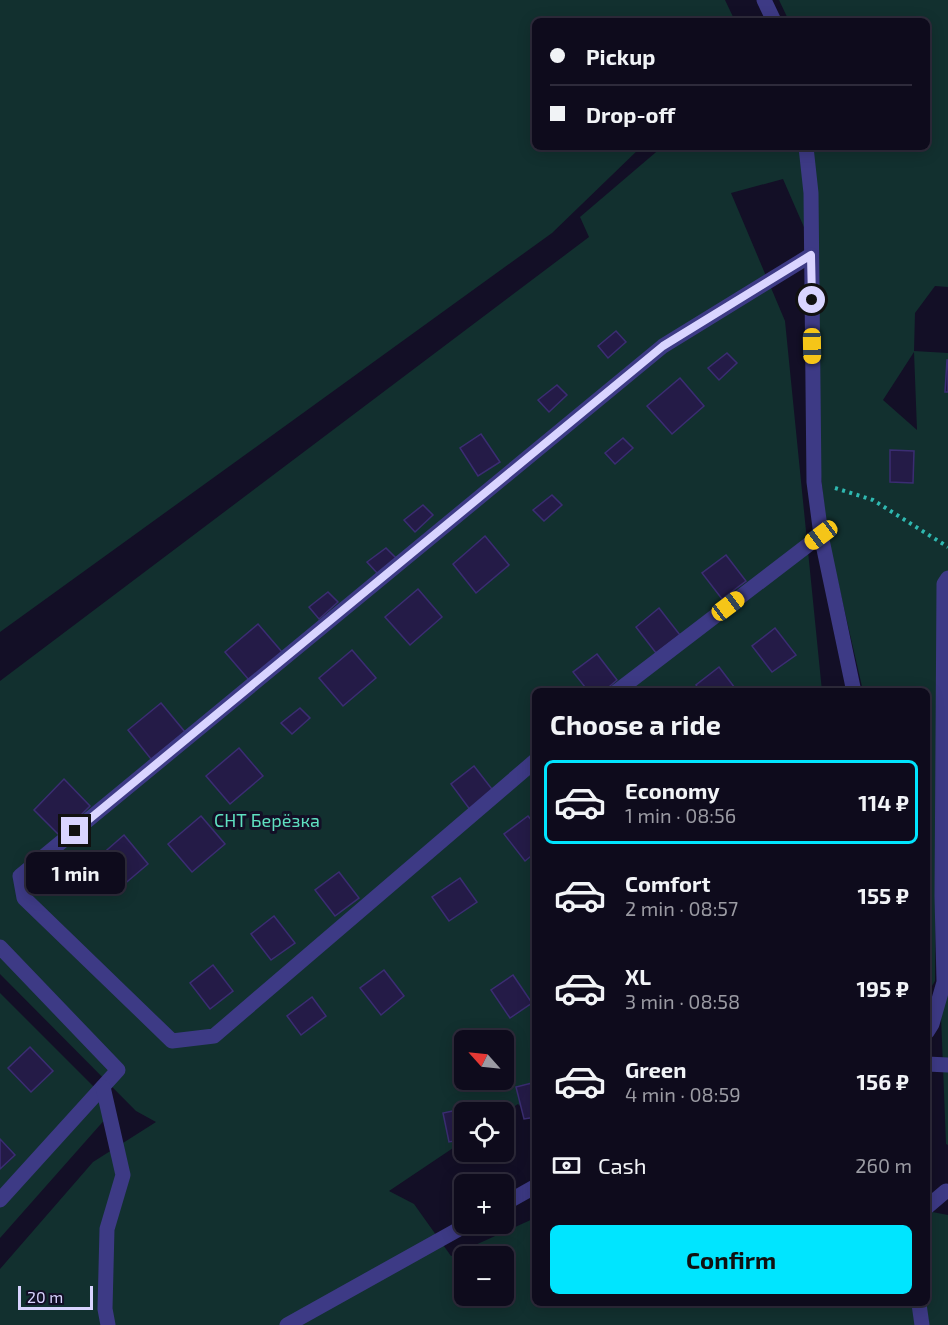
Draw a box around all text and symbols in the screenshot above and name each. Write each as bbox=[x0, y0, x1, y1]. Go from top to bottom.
text: Pickup bbox=[586, 43, 655, 69]
text: Drop-off bbox=[586, 101, 675, 127]
route start bbox=[798, 286, 825, 313]
car bbox=[803, 328, 821, 364]
car bbox=[801, 517, 841, 553]
car bbox=[708, 588, 748, 624]
text: Choose a ride bbox=[550, 708, 721, 740]
icon: car bbox=[553, 775, 607, 829]
text: Economy bbox=[625, 777, 720, 803]
text: 114 ₽ bbox=[858, 789, 909, 815]
text: 1 min · 08:56 bbox=[625, 803, 736, 827]
park label: СНТ Берёзка bbox=[214, 809, 320, 831]
route end bbox=[61, 817, 88, 844]
callout: 1 min bbox=[26, 852, 124, 894]
text: 1 min bbox=[51, 861, 100, 885]
icon: car bbox=[553, 868, 607, 922]
text: Comfort bbox=[625, 870, 710, 896]
text: 155 ₽ bbox=[857, 882, 909, 908]
text: 2 min · 08:57 bbox=[625, 896, 738, 920]
icon: car bbox=[553, 961, 607, 1015]
text: XL bbox=[625, 963, 651, 989]
text: 195 ₽ bbox=[857, 975, 909, 1001]
text: 3 min · 08:58 bbox=[625, 989, 740, 1013]
north arrow bbox=[454, 1030, 514, 1090]
map controls bbox=[454, 1030, 514, 1306]
icon: car bbox=[553, 1054, 607, 1108]
text: Green bbox=[625, 1056, 687, 1082]
text: 156 ₽ bbox=[857, 1068, 909, 1094]
text: 4 min · 08:59 bbox=[625, 1082, 741, 1106]
button: locate bbox=[454, 1102, 514, 1162]
icon: cash bbox=[550, 1149, 583, 1182]
text: Cash bbox=[598, 1152, 647, 1178]
text: 260 m bbox=[855, 1153, 912, 1177]
button: + bbox=[454, 1174, 514, 1234]
button: Confirm bbox=[550, 1225, 912, 1294]
button: − bbox=[454, 1246, 514, 1306]
scale bar bbox=[18, 1283, 93, 1310]
text: 20 m bbox=[27, 1287, 63, 1306]

